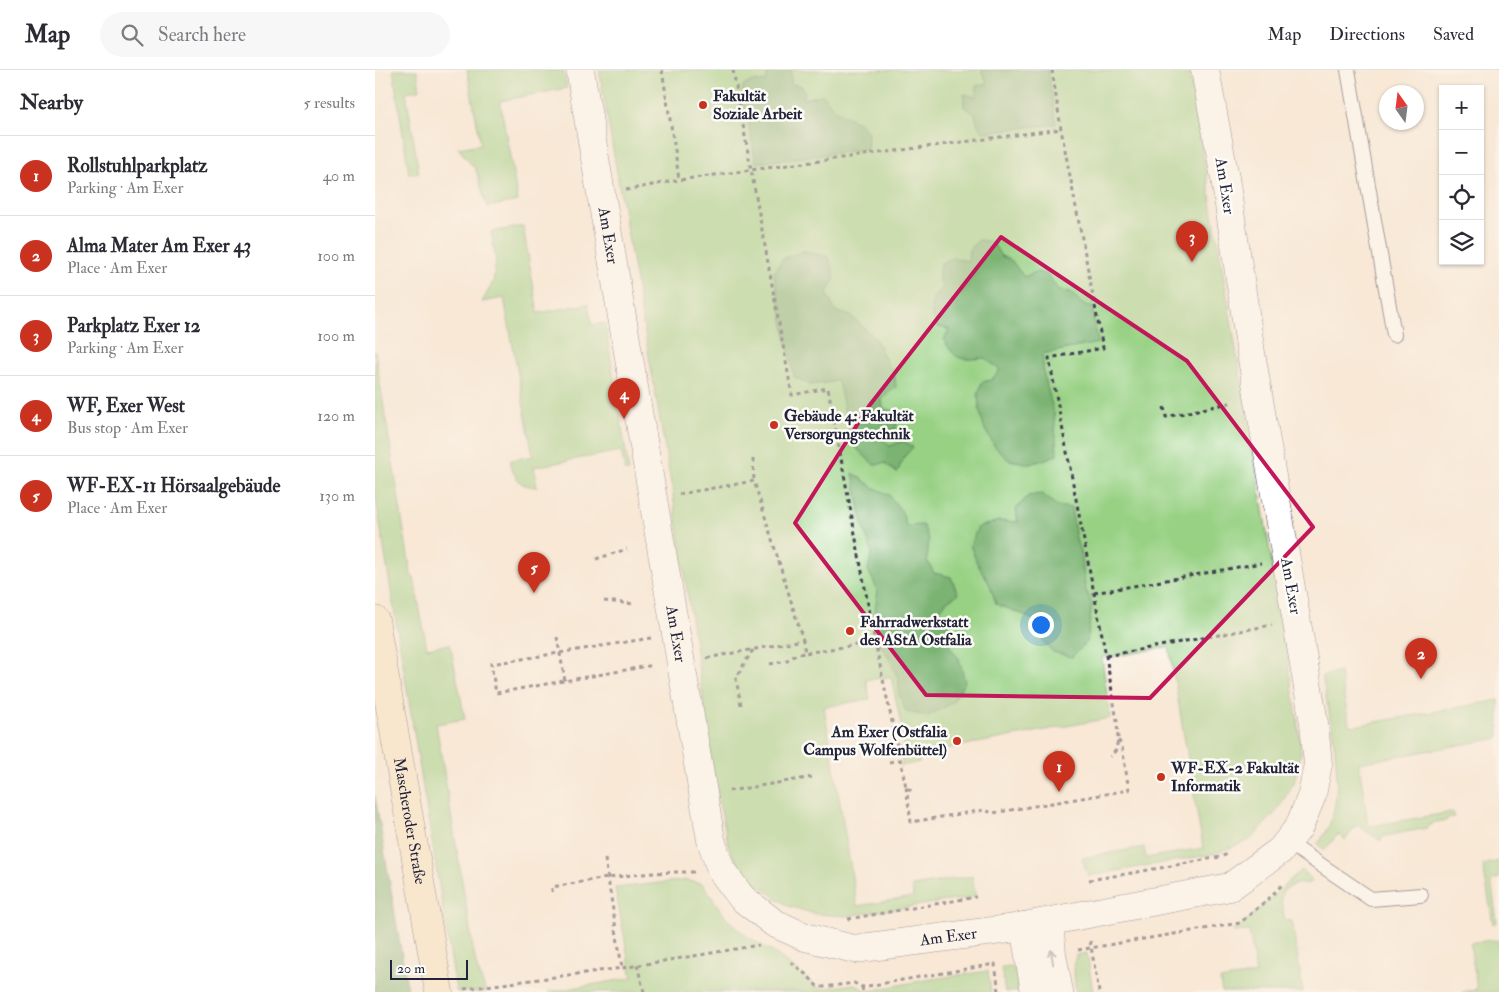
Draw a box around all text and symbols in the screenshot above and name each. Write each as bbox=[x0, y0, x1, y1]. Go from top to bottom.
search box bbox=[100, 12, 450, 57]
text: Map bbox=[25, 19, 70, 50]
icon: search bbox=[118, 21, 146, 49]
text: Search here bbox=[158, 23, 246, 47]
text: Map bbox=[1268, 23, 1301, 46]
text: Directions bbox=[1329, 23, 1405, 46]
text: Saved bbox=[1433, 23, 1474, 46]
north arrow bbox=[1379, 85, 1424, 130]
map controls bbox=[1439, 85, 1484, 265]
button: + bbox=[1439, 85, 1484, 130]
place label: Fakultät Soziale Arbeit bbox=[713, 86, 803, 124]
text: Nearby bbox=[20, 89, 83, 116]
text: 5 results bbox=[304, 93, 355, 113]
marker: Fakultät Soziale Arbeit bbox=[697, 99, 709, 111]
button: − bbox=[1439, 130, 1484, 175]
text: Rollstuhlparkplatz bbox=[67, 154, 207, 178]
street label: Am Exer bbox=[1210, 155, 1239, 216]
text: 1 bbox=[33, 166, 39, 186]
text: 40 m bbox=[322, 166, 355, 186]
button: locate bbox=[1439, 175, 1484, 220]
text: Parking · Am Exer bbox=[67, 178, 184, 198]
street label: Am Exer bbox=[593, 205, 623, 266]
button: layers bbox=[1439, 220, 1484, 265]
pin: 3 bbox=[1176, 221, 1208, 262]
text: Alma Mater Am Exer 43 bbox=[67, 234, 251, 258]
text: 2 bbox=[32, 246, 40, 266]
text: 100 m bbox=[317, 246, 355, 266]
text: Place · Am Exer bbox=[67, 258, 167, 278]
text: Parkplatz Exer 12 bbox=[67, 314, 200, 338]
text: 3 bbox=[33, 326, 39, 346]
text: 100 m bbox=[317, 326, 355, 346]
text: Parking · Am Exer bbox=[67, 338, 184, 358]
pin: 4 bbox=[608, 378, 640, 419]
text: WF, Exer West bbox=[67, 394, 185, 418]
text: 4 bbox=[32, 406, 40, 426]
text: 120 m bbox=[317, 406, 355, 426]
place label: Gebäude 4: Fakultät Versorgungstechnik bbox=[783, 406, 914, 445]
text: Bus stop · Am Exer bbox=[67, 418, 188, 438]
marker: Gebäude 4: Fakultät Versorgungstechnik bbox=[768, 419, 780, 431]
text: WF-EX-11 Hörsaalgebäude bbox=[67, 474, 280, 498]
text: 5 bbox=[32, 486, 40, 506]
text: 130 m bbox=[319, 486, 355, 506]
text: Place · Am Exer bbox=[67, 498, 167, 518]
pin: 5 bbox=[518, 552, 550, 593]
street label: Am Exer bbox=[1276, 555, 1306, 616]
street label: Am Exer bbox=[661, 603, 691, 664]
place label: Fahrradwerkstatt des AStA Ostfalia bbox=[860, 612, 972, 650]
your location bbox=[1028, 612, 1054, 638]
marker: Fahrradwerkstatt des AStA Ostfalia bbox=[844, 625, 856, 637]
pin: 2 bbox=[1405, 638, 1437, 679]
place label: Am Exer (Ostfalia Campus Wolfenbüttel) bbox=[803, 722, 947, 761]
marker: Am Exer (Ostfalia Campus Wolfenbüttel) bbox=[951, 735, 963, 747]
pin: 1 bbox=[1043, 751, 1075, 792]
street label: Mascheroder Straße bbox=[389, 756, 430, 886]
place label: WF-EX-2 Fakultät Informatik bbox=[1170, 758, 1300, 796]
marker: WF-EX-2 Fakultät Informatik bbox=[1155, 771, 1167, 783]
street label: Am Exer bbox=[918, 923, 978, 951]
one-way arrow bbox=[1047, 950, 1057, 966]
scale bar bbox=[390, 957, 467, 980]
text: 20 m bbox=[397, 960, 425, 977]

